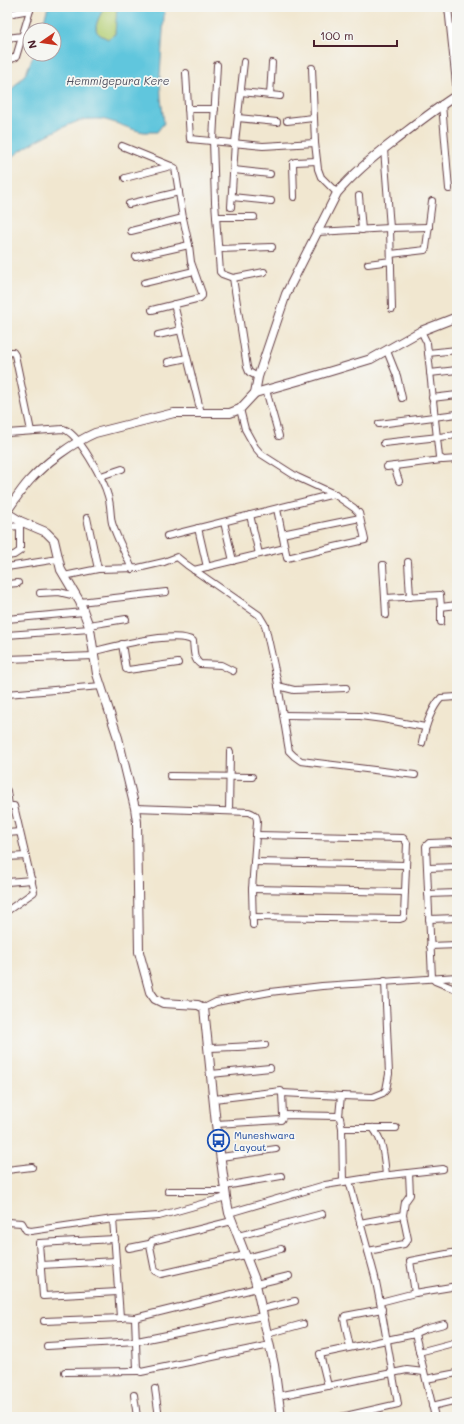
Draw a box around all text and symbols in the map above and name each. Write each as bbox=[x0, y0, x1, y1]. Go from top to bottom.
north arrow bbox=[22, 22, 62, 62]
scale bar bbox=[314, 22, 397, 48]
text: 100 m bbox=[320, 27, 354, 43]
text: N bbox=[24, 39, 40, 50]
water label: Hemmigepura Kere bbox=[66, 73, 170, 88]
bus stop icon: Muneshwara Layout bbox=[205, 1128, 231, 1154]
place label: Muneshwara Layout bbox=[234, 1128, 295, 1154]

